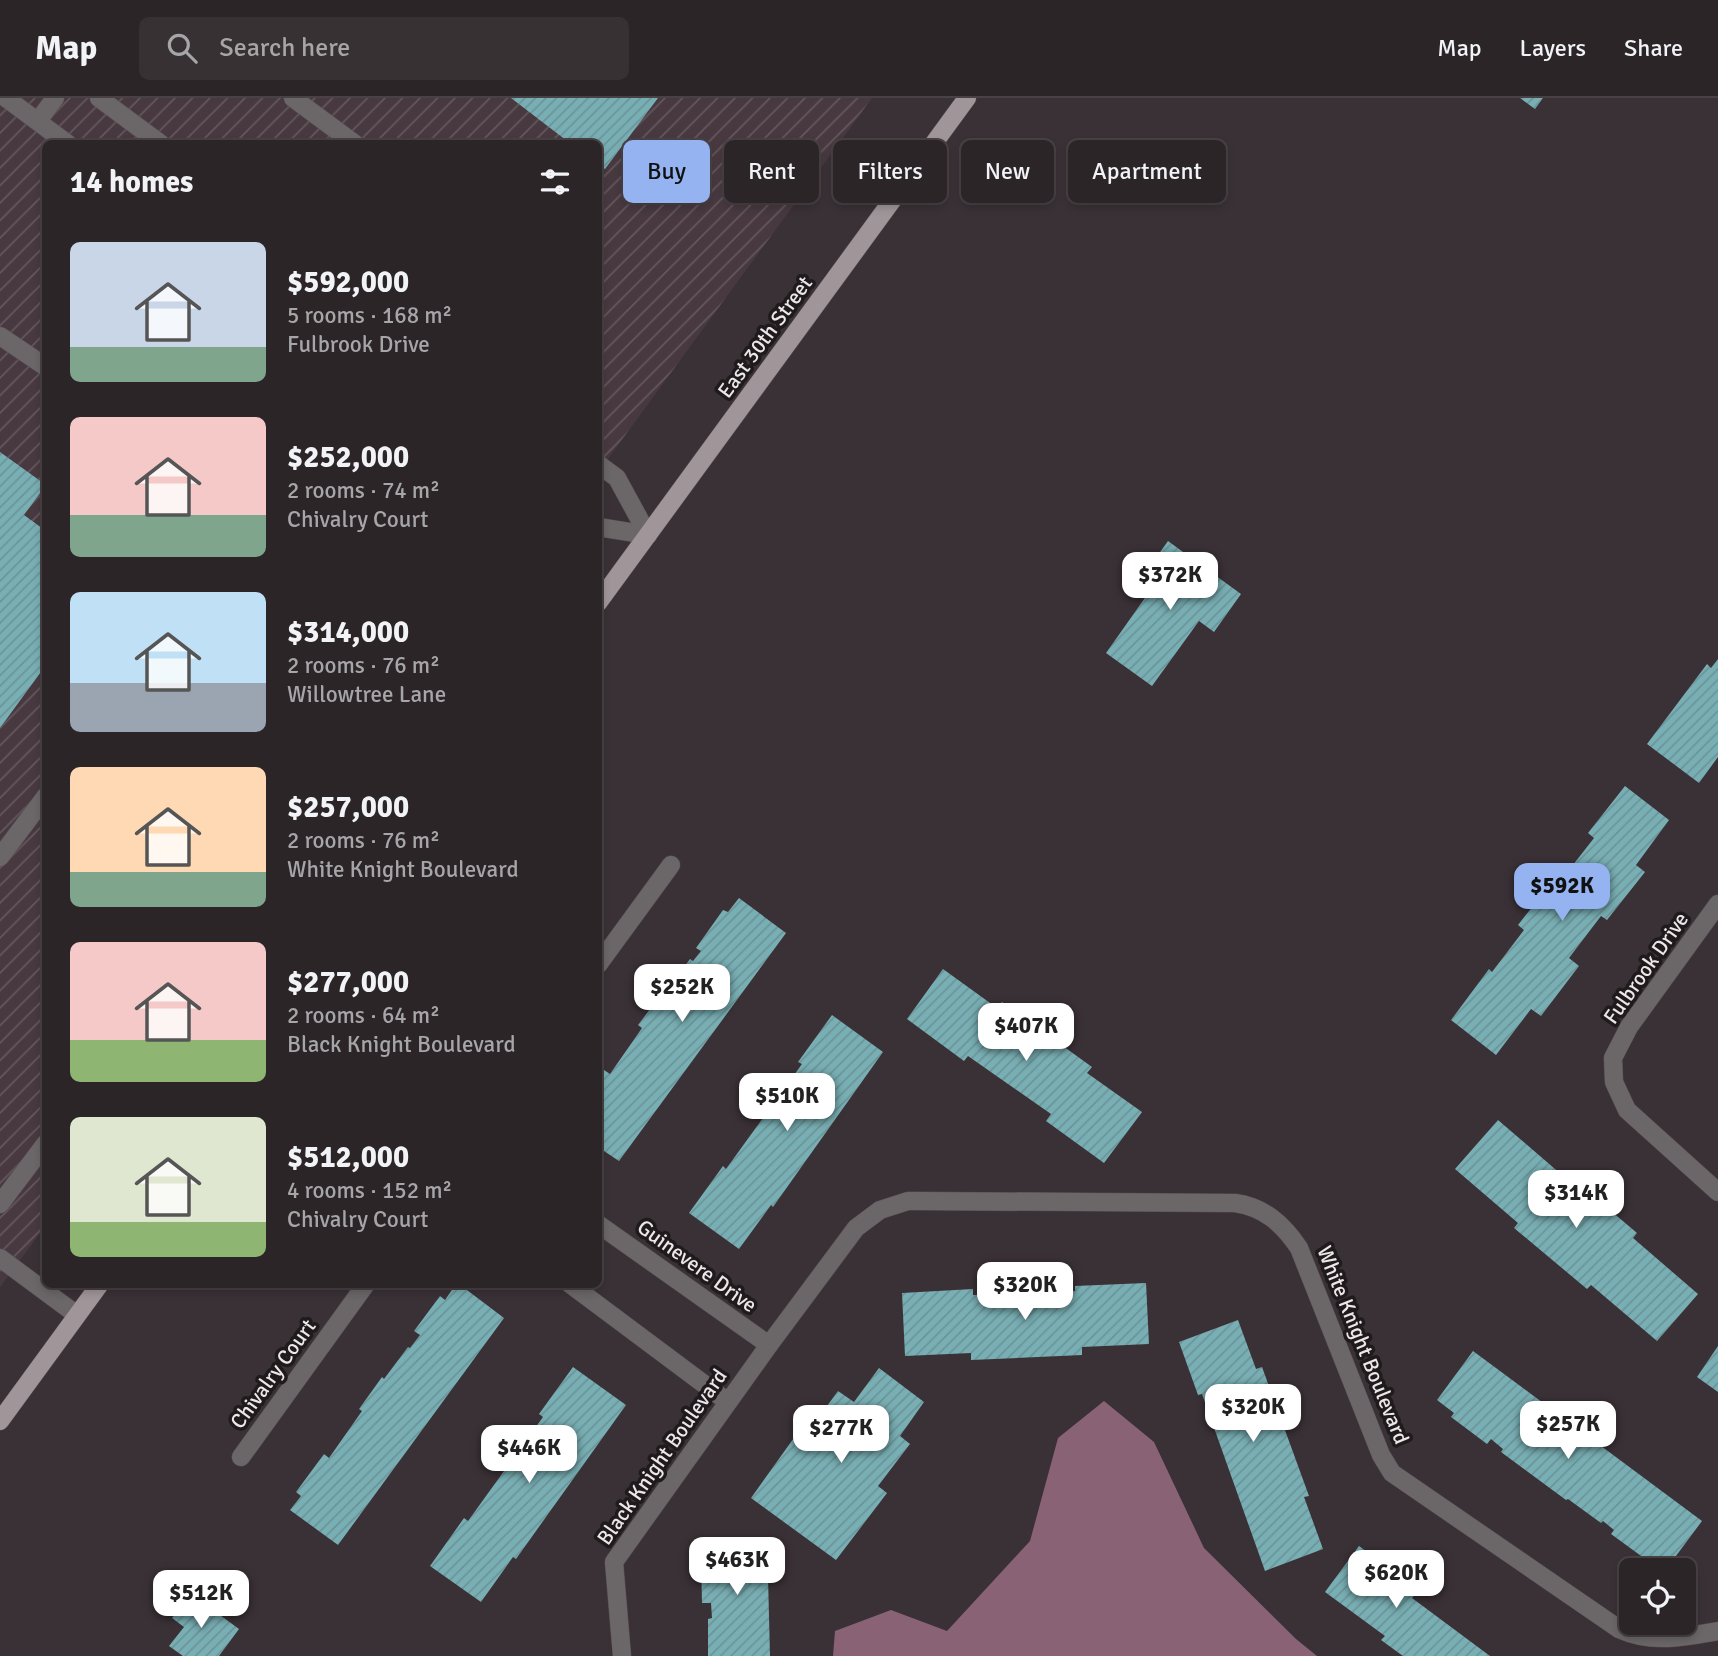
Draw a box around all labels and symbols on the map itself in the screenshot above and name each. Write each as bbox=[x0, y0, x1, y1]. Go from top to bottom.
street label: East 30th Street bbox=[712, 271, 818, 403]
pin: $372K bbox=[1121, 552, 1219, 612]
pin: $592K bbox=[1513, 864, 1611, 923]
street label: Fulbrook Drive bbox=[1598, 907, 1694, 1029]
pin: $252K bbox=[633, 964, 731, 1024]
pin: $407K bbox=[977, 1004, 1075, 1063]
pin: $510K bbox=[738, 1074, 836, 1133]
pin: $314K bbox=[1527, 1170, 1625, 1230]
street label: Guinevere Drive bbox=[632, 1214, 762, 1318]
street label: White Knight Boulevard bbox=[1311, 1242, 1415, 1448]
pin: $320K bbox=[976, 1262, 1074, 1322]
street label: Chivalry Court bbox=[225, 1314, 321, 1434]
street label: Black Knight Boulevard bbox=[591, 1364, 733, 1550]
pin: $320K bbox=[1204, 1384, 1302, 1444]
pin: $257K bbox=[1519, 1402, 1617, 1461]
pin: $277K bbox=[792, 1406, 890, 1465]
pin: $446K bbox=[480, 1426, 578, 1485]
pin: $463K bbox=[688, 1538, 786, 1597]
pin: $620K bbox=[1347, 1550, 1445, 1610]
pin: $512K bbox=[152, 1570, 250, 1630]

